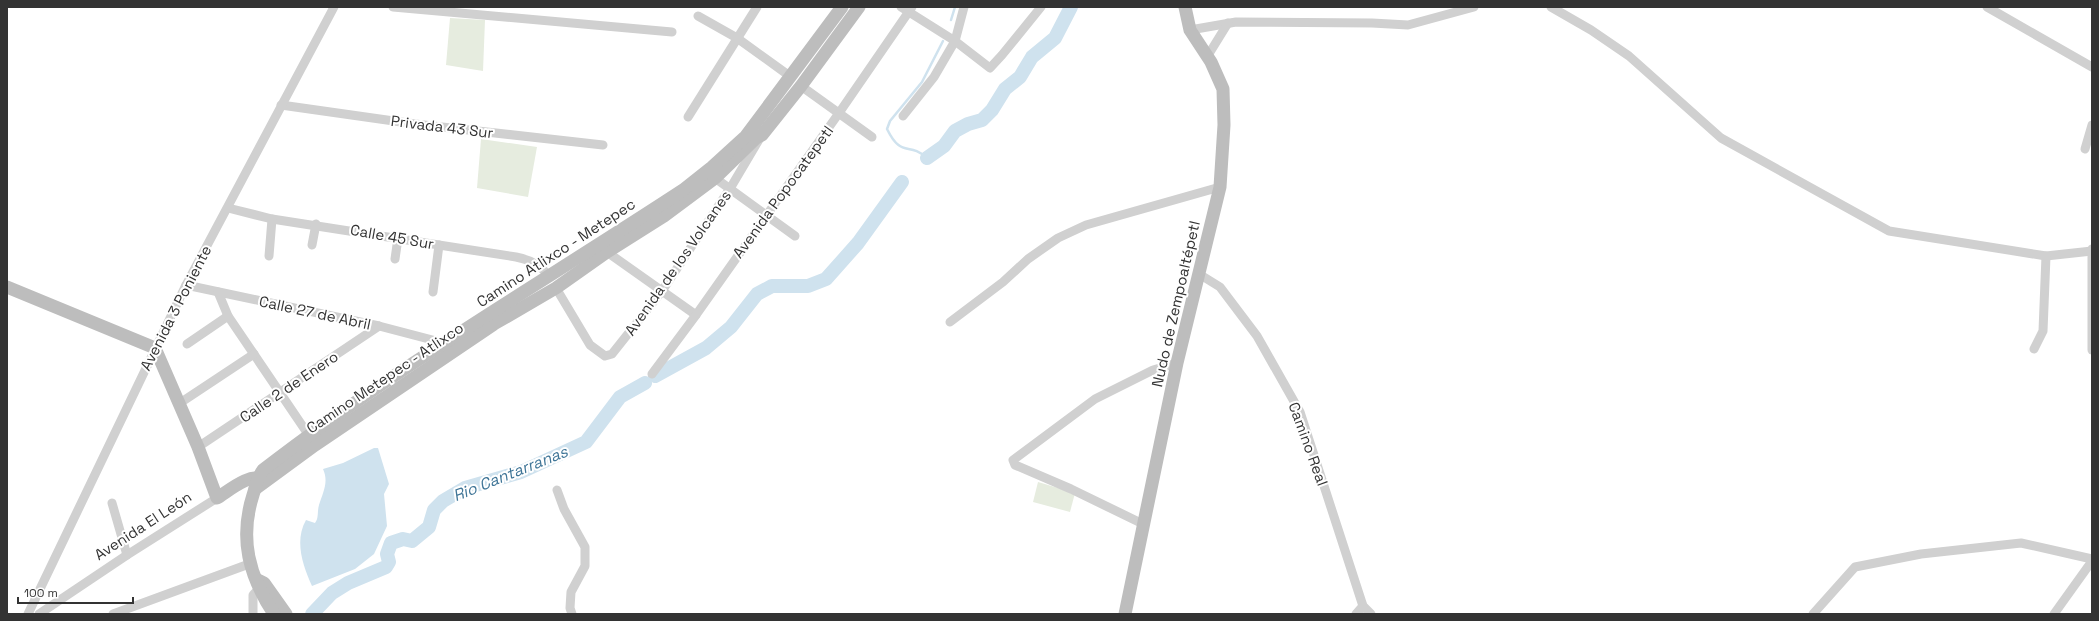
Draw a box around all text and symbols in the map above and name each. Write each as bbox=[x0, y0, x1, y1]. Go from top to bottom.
street label: Privada 43 Sur bbox=[390, 111, 495, 142]
street label: Avenida Popocatepetl bbox=[728, 122, 837, 262]
street label: Avenida de los Volcanes bbox=[620, 186, 735, 339]
street label: Camino Atlixco - Metepec bbox=[473, 194, 639, 311]
street label: Nudo de Zempoaltépetl bbox=[1147, 219, 1204, 389]
street label: Calle 45 Sur bbox=[349, 220, 436, 253]
street label: Avenida 3 Poniente bbox=[136, 242, 215, 374]
street label: Calle 27 de Abril bbox=[257, 291, 373, 334]
street label: Camino Metepec - Atlixco bbox=[303, 318, 467, 437]
street label: Calle 2 de Enero bbox=[236, 347, 342, 427]
street label: Camino Real bbox=[1285, 399, 1332, 488]
water label: Rio Cantarranas bbox=[450, 441, 571, 506]
street label: Avenida El León bbox=[90, 487, 195, 564]
scale bar bbox=[18, 579, 133, 605]
text: 100 m bbox=[24, 585, 58, 601]

